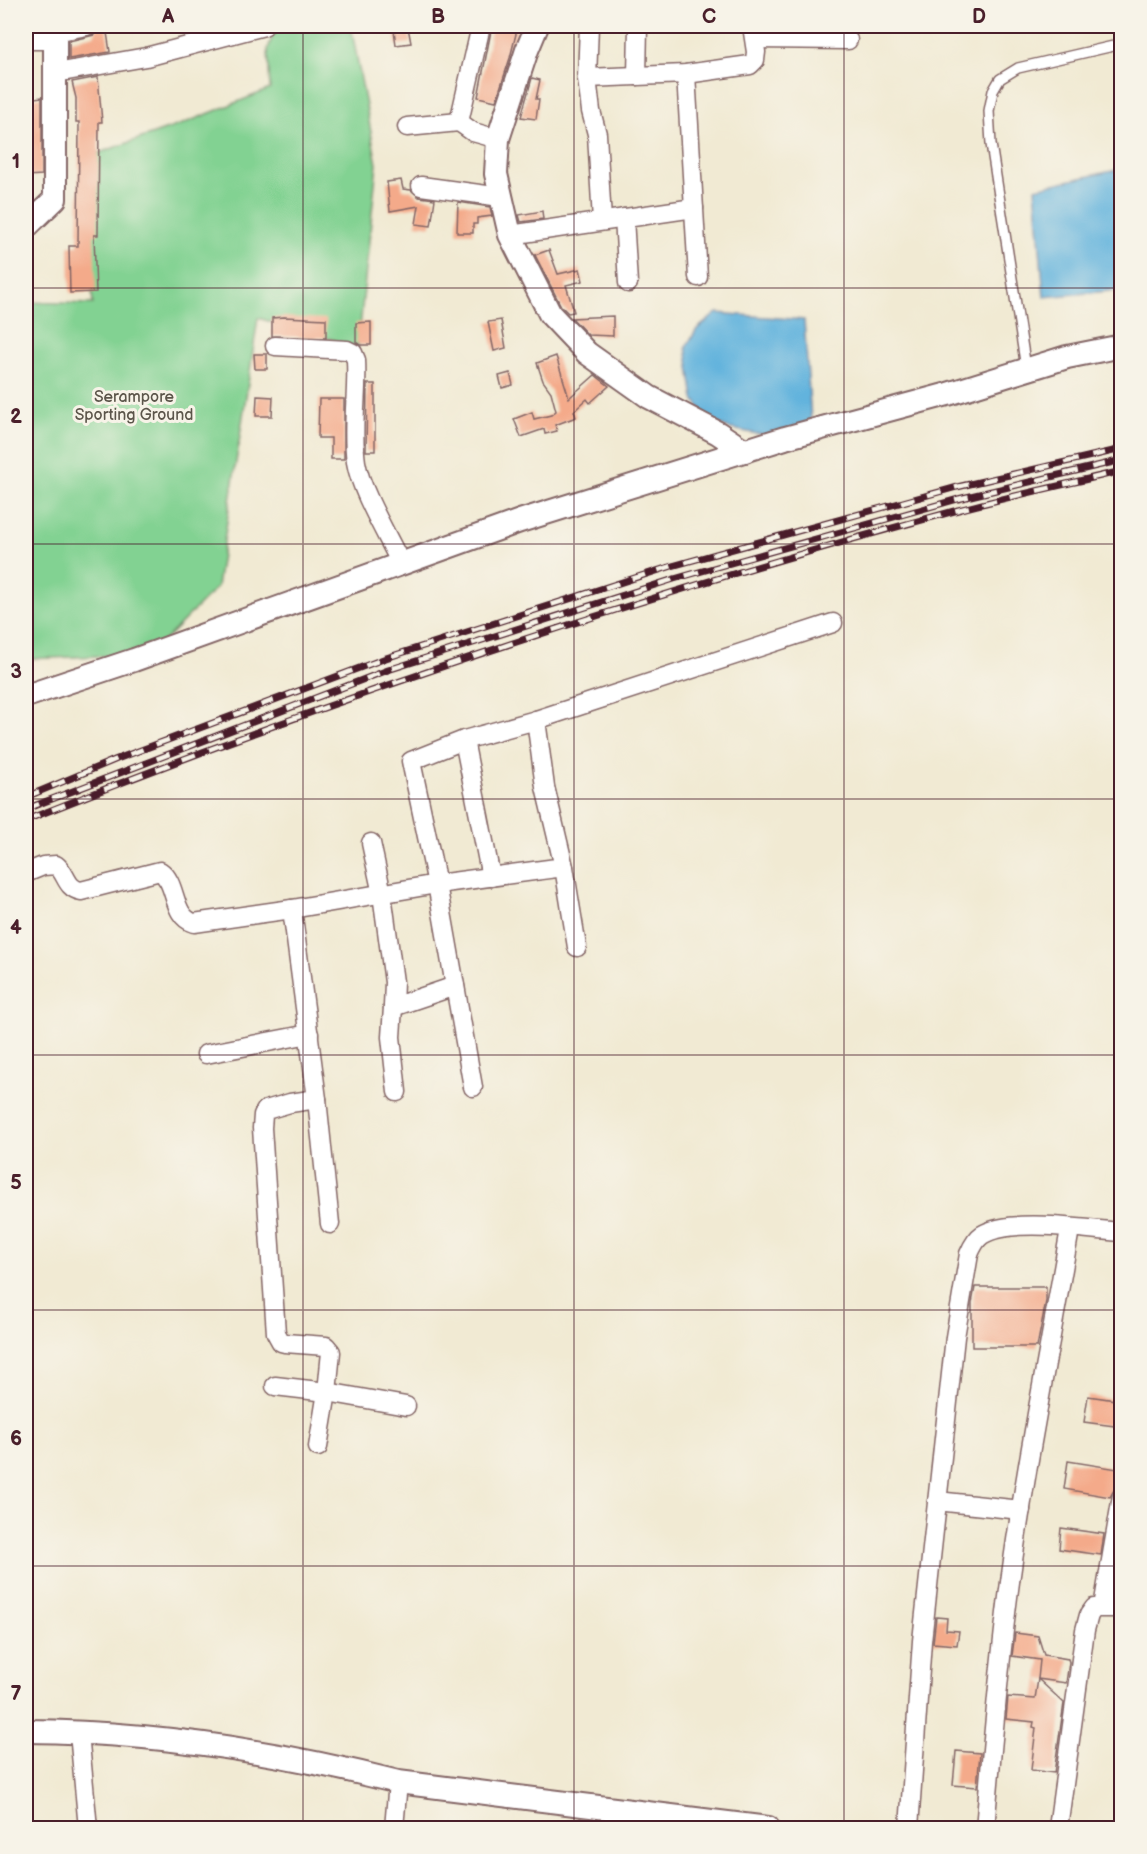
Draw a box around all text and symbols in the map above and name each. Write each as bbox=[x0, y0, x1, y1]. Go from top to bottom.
text: A bbox=[161, 5, 175, 29]
text: B bbox=[431, 5, 445, 29]
text: C bbox=[702, 5, 716, 29]
text: D bbox=[972, 5, 986, 29]
text: 1 bbox=[12, 150, 20, 174]
park label: Serampore Sporting Ground bbox=[75, 388, 193, 425]
text: 2 bbox=[10, 405, 22, 429]
text: 3 bbox=[10, 660, 22, 684]
text: 4 bbox=[10, 916, 22, 940]
text: 5 bbox=[10, 1171, 22, 1195]
text: 6 bbox=[10, 1427, 22, 1451]
text: 7 bbox=[10, 1682, 22, 1706]

